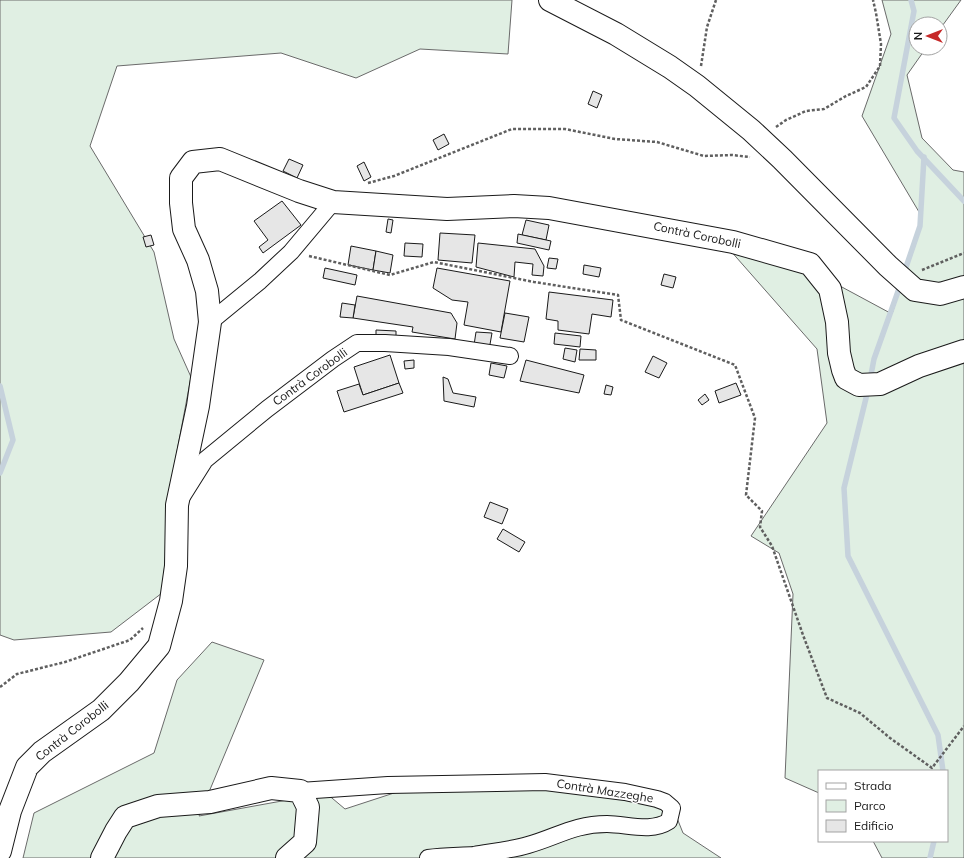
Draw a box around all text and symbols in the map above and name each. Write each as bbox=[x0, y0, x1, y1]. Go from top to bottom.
north arrow bbox=[908, 16, 948, 56]
text: N bbox=[911, 32, 925, 40]
street label: Contrà Corobolli bbox=[652, 218, 742, 251]
street label: Contrà Corobolli bbox=[269, 344, 350, 409]
street label: Contrà Corobolli bbox=[32, 697, 111, 764]
legend bbox=[818, 770, 948, 842]
street label: Contrà Mazzeghe bbox=[556, 775, 655, 806]
text: Strada bbox=[854, 778, 892, 793]
text: Parco bbox=[854, 798, 886, 813]
text: Edificio bbox=[854, 818, 894, 833]

